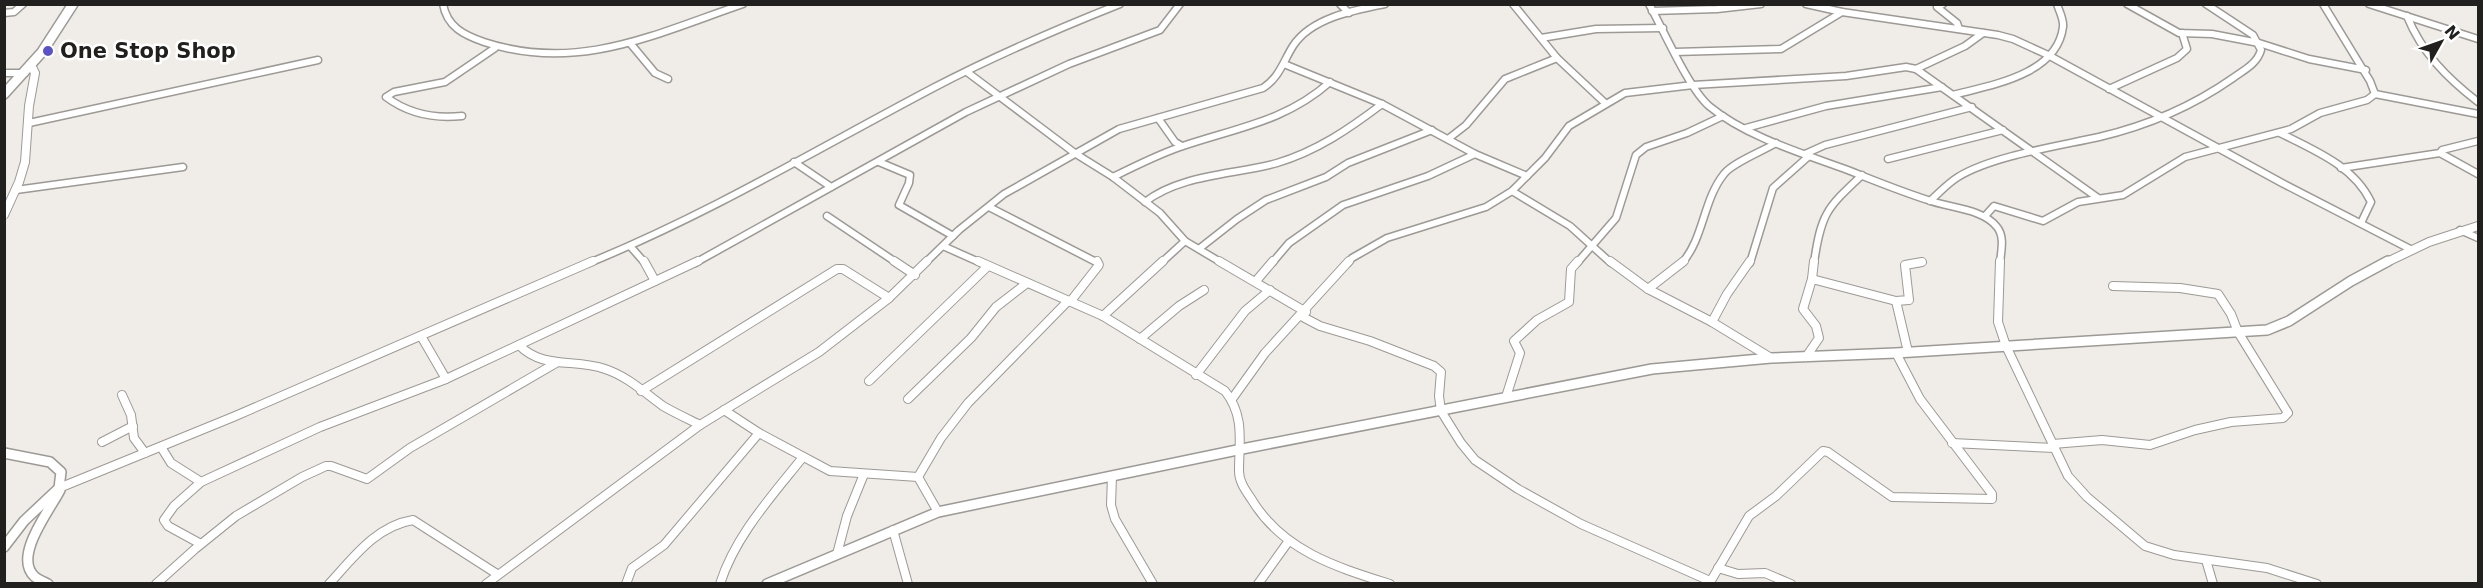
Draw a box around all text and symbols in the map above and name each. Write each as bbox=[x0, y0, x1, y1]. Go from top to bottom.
north arrow bbox=[2411, 12, 2471, 72]
text: N bbox=[2441, 21, 2464, 44]
place label: One Stop Shop bbox=[60, 39, 236, 63]
marker: One Stop Shop bbox=[41, 44, 55, 58]

